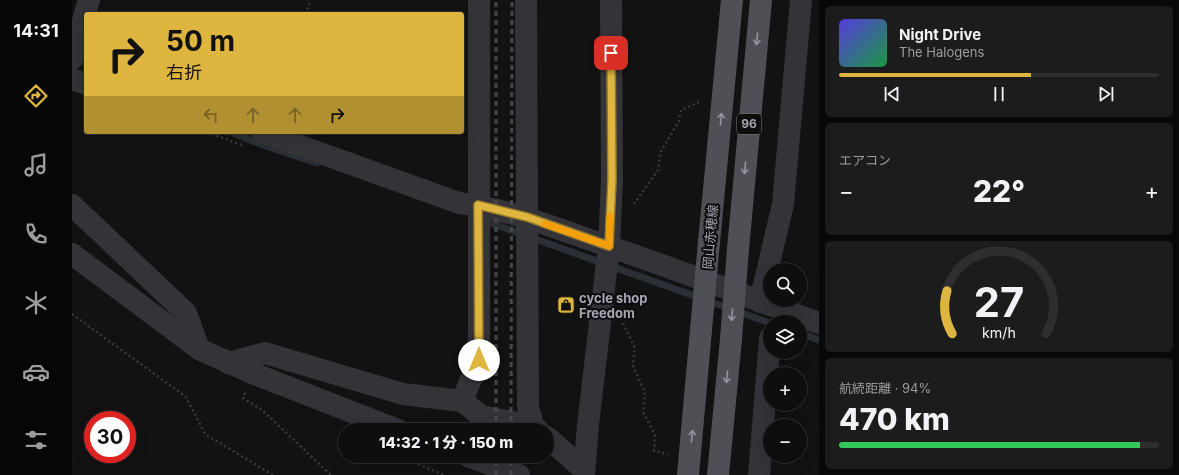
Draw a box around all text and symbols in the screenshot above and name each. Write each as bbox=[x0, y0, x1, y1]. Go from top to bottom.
text: 14:31 bbox=[13, 20, 59, 41]
text: 50 m bbox=[166, 24, 235, 58]
text: Night Drive bbox=[899, 25, 981, 44]
icon: right bbox=[100, 28, 152, 80]
one-way arrow bbox=[754, 32, 761, 45]
pin bbox=[594, 36, 628, 70]
icon: arrive bbox=[600, 42, 622, 64]
text: The Halogens bbox=[899, 44, 984, 60]
text: 右折 bbox=[166, 62, 202, 83]
icon: directions bbox=[22, 82, 50, 110]
icon: previous bbox=[881, 83, 903, 105]
icon: pause bbox=[988, 83, 1010, 105]
icon: next bbox=[1095, 83, 1117, 105]
icon: left bbox=[200, 104, 222, 126]
icon: ahead bbox=[242, 104, 264, 126]
icon: ahead bbox=[284, 104, 306, 126]
icon: right bbox=[326, 104, 348, 126]
one-way arrow bbox=[717, 113, 724, 126]
road number: 96 bbox=[737, 114, 761, 134]
icon: music bbox=[22, 151, 50, 179]
text: エアコン bbox=[839, 152, 891, 168]
one-way arrow bbox=[742, 161, 749, 174]
text: 22° bbox=[973, 173, 1025, 209]
text: − bbox=[839, 178, 854, 204]
text: + bbox=[1144, 178, 1159, 204]
street label: 岡山赤穂線 bbox=[699, 204, 721, 270]
icon: phone bbox=[22, 220, 50, 248]
map controls bbox=[763, 263, 807, 463]
button: search bbox=[763, 263, 807, 307]
text: 27 bbox=[974, 277, 1024, 327]
icon: climate bbox=[22, 289, 50, 317]
place label: cycle shop Freedom bbox=[579, 290, 648, 321]
shop icon: cycle shop Freedom bbox=[556, 295, 576, 315]
one-way arrow bbox=[729, 308, 736, 321]
button: layers bbox=[763, 315, 807, 359]
text: km/h bbox=[982, 324, 1016, 341]
position arrow bbox=[458, 339, 500, 381]
icon: car bbox=[22, 358, 50, 386]
button: + bbox=[763, 367, 807, 411]
one-way arrow bbox=[723, 370, 731, 383]
text: 航続距離 · 94% bbox=[839, 380, 931, 396]
text: 470 km bbox=[839, 401, 950, 437]
speed limit sign: 30 bbox=[84, 411, 136, 463]
button: − bbox=[763, 419, 807, 463]
icon: filters bbox=[22, 426, 50, 454]
one-way arrow bbox=[688, 430, 695, 443]
text: 14:32 · 1 分 · 150 m bbox=[379, 433, 513, 452]

